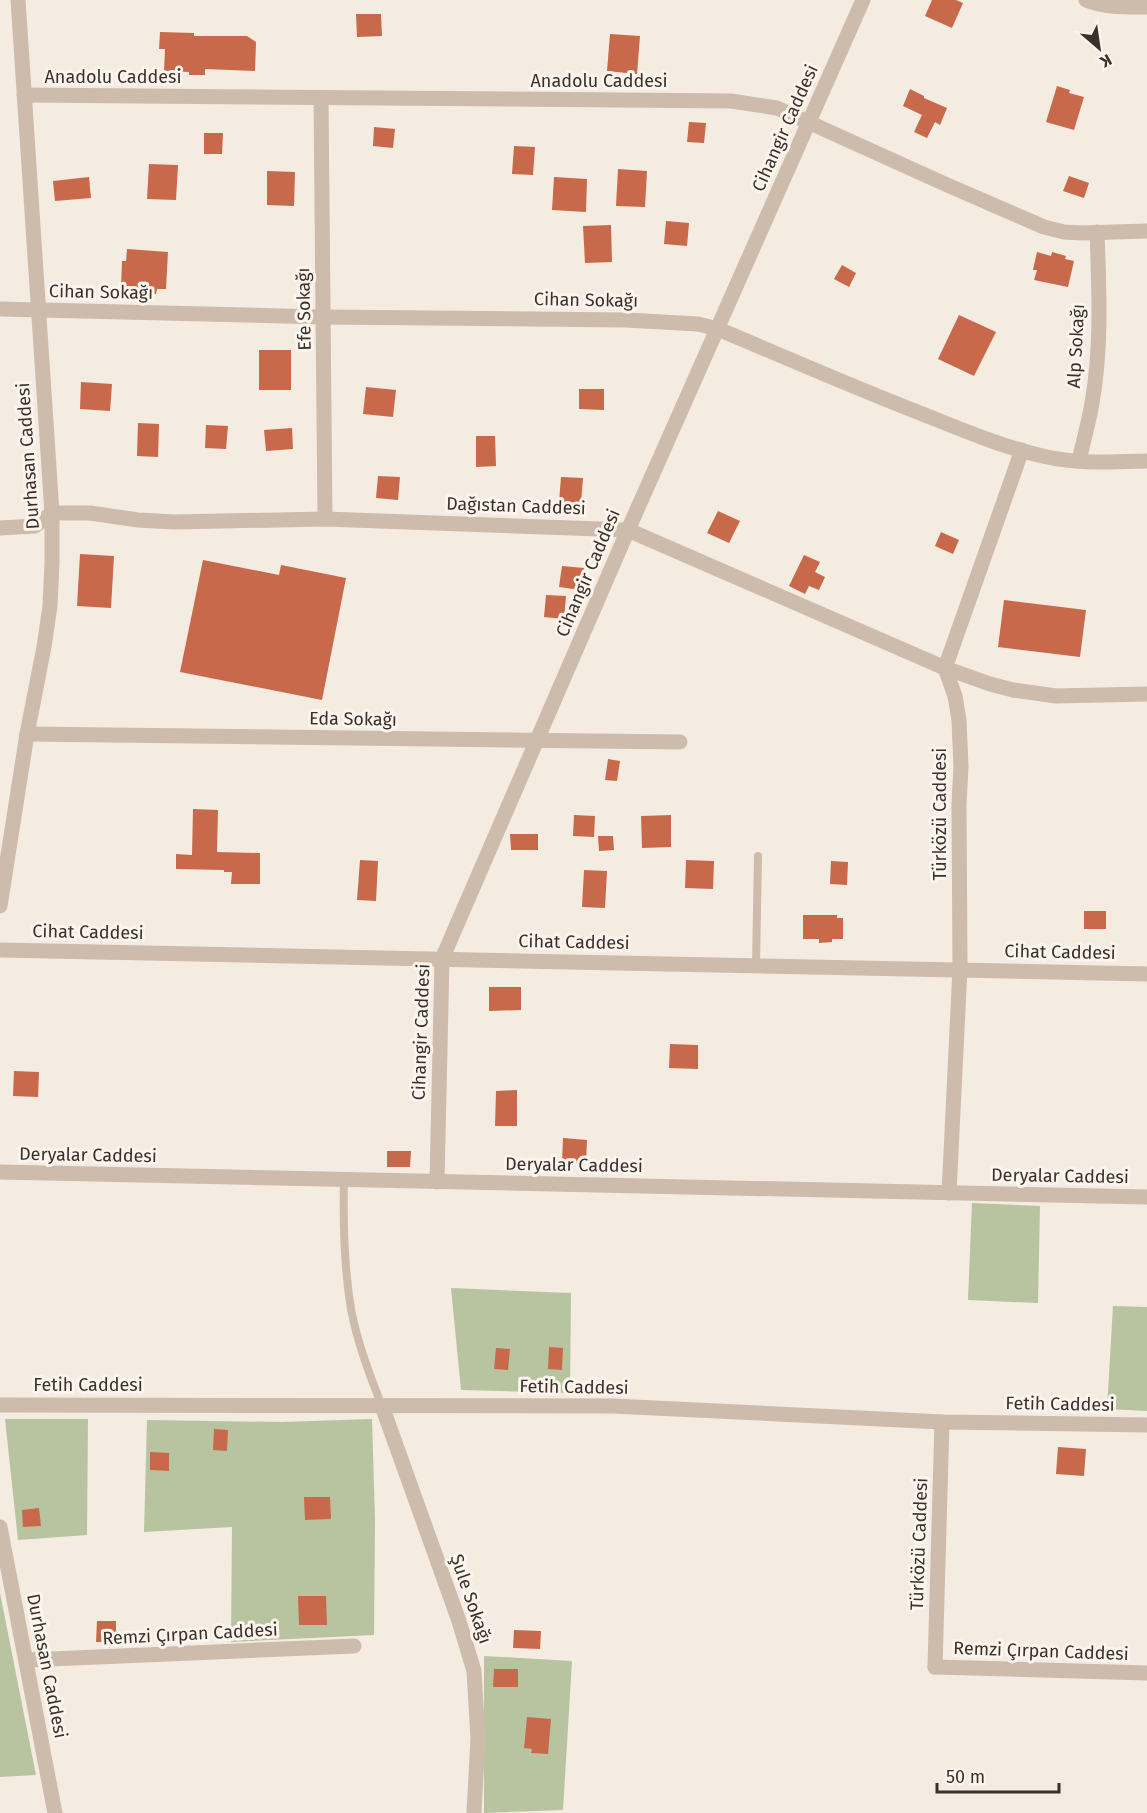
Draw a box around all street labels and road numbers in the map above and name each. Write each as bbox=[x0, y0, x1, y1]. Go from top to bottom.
street label: Cihangir Caddesi bbox=[747, 61, 823, 195]
street label: Anadolu Caddesi bbox=[45, 66, 181, 88]
street label: Anadolu Caddesi bbox=[531, 70, 667, 92]
street label: Efe Sokağı bbox=[292, 267, 316, 351]
street label: Cihan Sokağı bbox=[49, 280, 153, 304]
street label: Cihan Sokağı bbox=[534, 288, 638, 312]
street label: Alp Sokağı bbox=[1063, 303, 1089, 389]
street label: Durhasan Caddesi bbox=[12, 382, 44, 530]
street label: Dağıstan Caddesi bbox=[446, 493, 586, 519]
street label: Cihangir Caddesi bbox=[551, 506, 625, 640]
street label: Eda Sokağı bbox=[309, 707, 397, 731]
street label: Türközü Caddesi bbox=[929, 748, 951, 880]
street label: Cihat Caddesi bbox=[32, 920, 144, 944]
street label: Cihat Caddesi bbox=[518, 930, 630, 954]
street label: Cihat Caddesi bbox=[1004, 940, 1116, 964]
street label: Cihangir Caddesi bbox=[408, 963, 434, 1101]
street label: Deryalar Caddesi bbox=[19, 1143, 157, 1167]
street label: Deryalar Caddesi bbox=[505, 1153, 643, 1177]
street label: Deryalar Caddesi bbox=[991, 1164, 1129, 1188]
street label: Fetih Caddesi bbox=[33, 1374, 143, 1396]
street label: Fetih Caddesi bbox=[519, 1375, 629, 1399]
street label: Fetih Caddesi bbox=[1005, 1392, 1115, 1416]
street label: Türközü Caddesi bbox=[906, 1477, 932, 1611]
street label: Şule Sokağı bbox=[445, 1551, 497, 1647]
street label: Durhasan Caddesi bbox=[22, 1592, 72, 1740]
street label: Remzi Çırpan Caddesi bbox=[102, 1618, 278, 1650]
street label: Remzi Çırpan Caddesi bbox=[953, 1637, 1129, 1665]

